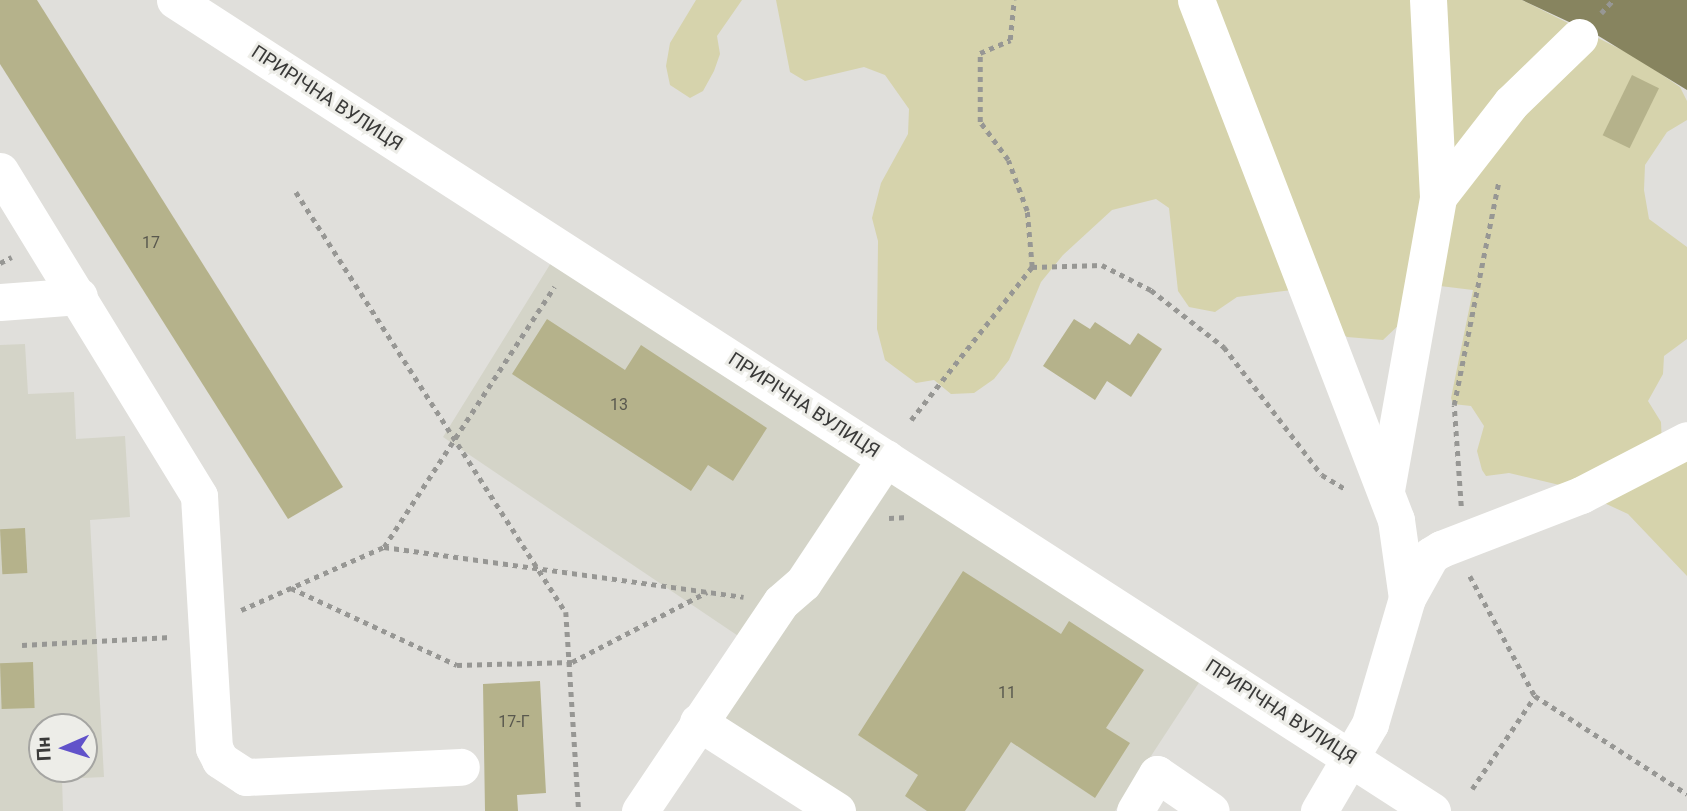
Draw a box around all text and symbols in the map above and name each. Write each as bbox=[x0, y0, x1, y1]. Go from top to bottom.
street label: ПРИРІЧНА ВУЛИЦЯ bbox=[247, 41, 407, 155]
house number: 17 bbox=[142, 233, 160, 253]
street label: ПРИРІЧНА ВУЛИЦЯ bbox=[724, 348, 884, 462]
house number: 13 bbox=[610, 395, 628, 415]
street label: ПРИРІЧНА ВУЛИЦЯ bbox=[1201, 655, 1361, 769]
house number: 11 bbox=[998, 683, 1016, 703]
house number: 17-Г bbox=[498, 712, 530, 732]
north arrow bbox=[28, 713, 98, 783]
text: Пн bbox=[31, 736, 56, 762]

